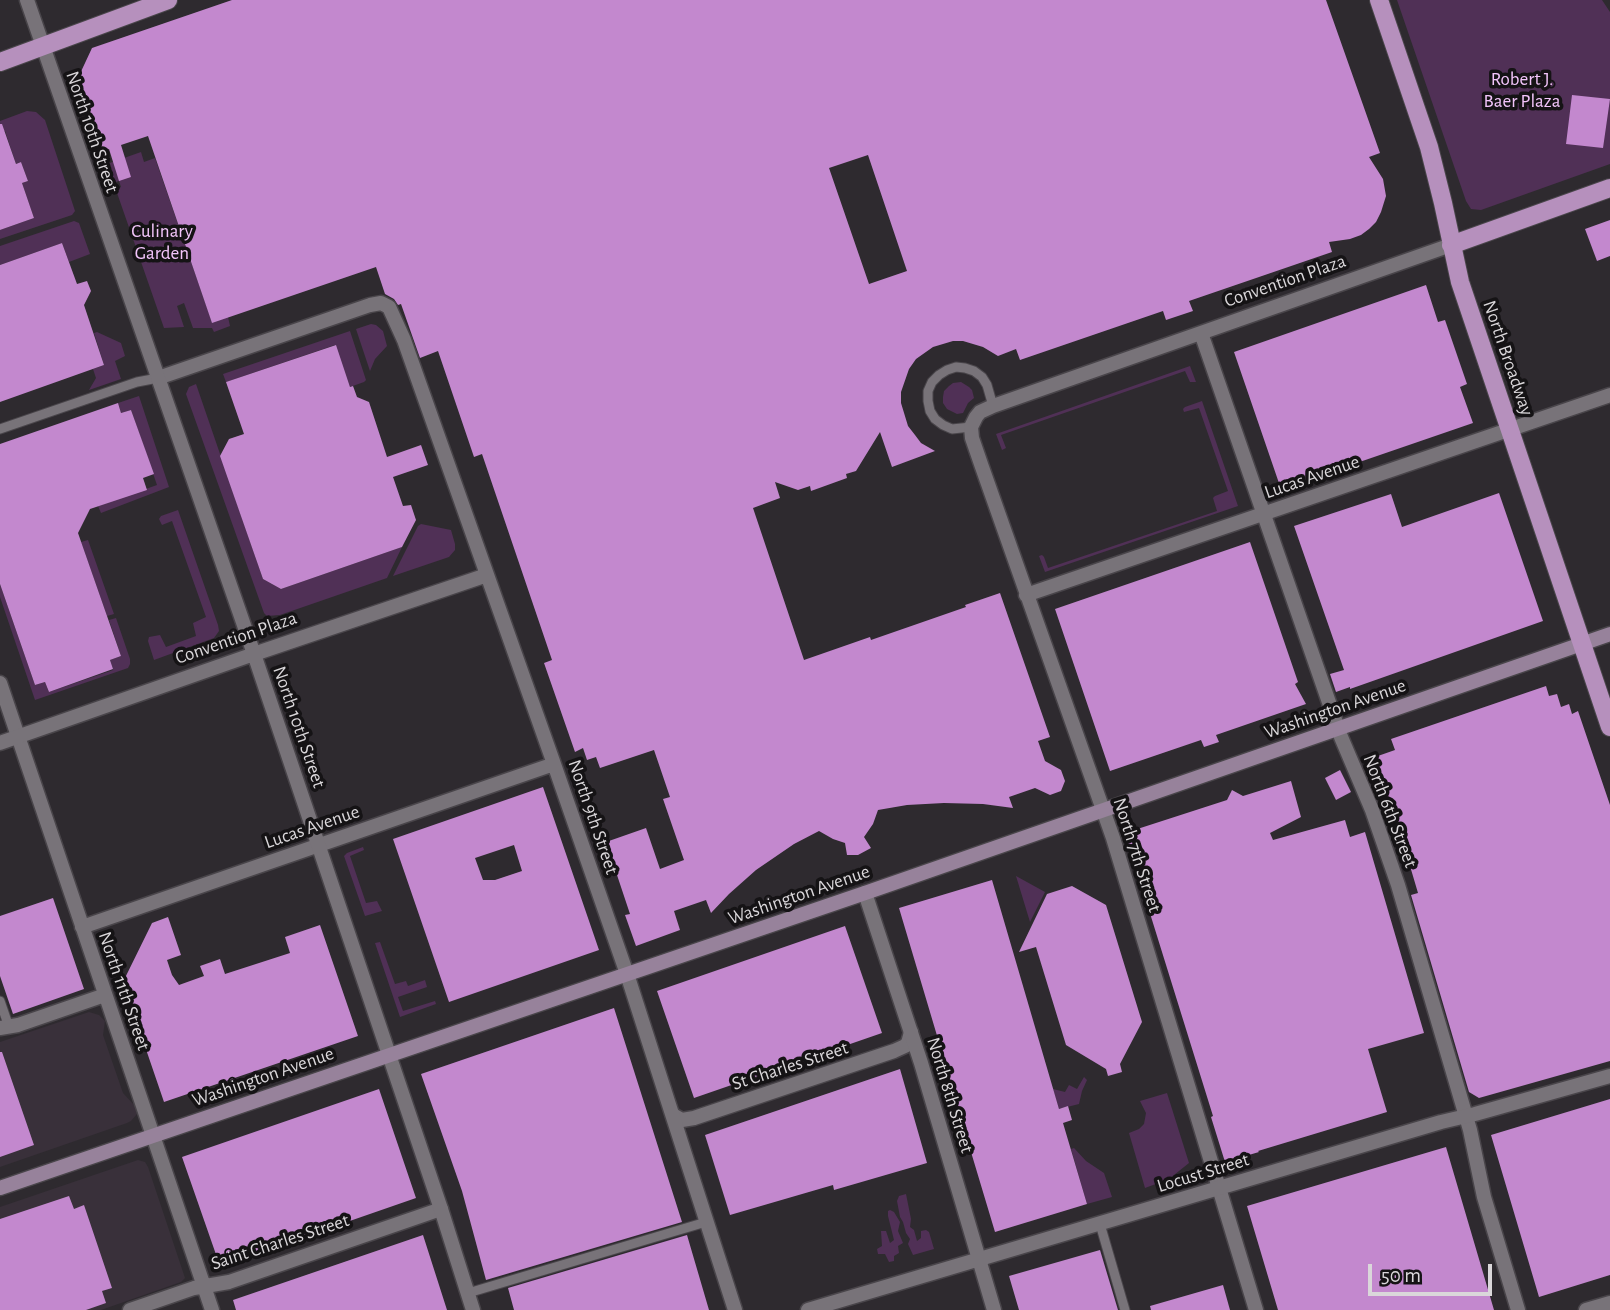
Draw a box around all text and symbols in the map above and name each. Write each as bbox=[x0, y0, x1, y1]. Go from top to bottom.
street label: North 10th Street bbox=[60, 68, 124, 196]
park label: Robert J. Baer Plaza bbox=[1484, 68, 1560, 112]
park label: Culinary Garden bbox=[131, 220, 193, 264]
street label: Convention Plaza bbox=[1221, 250, 1349, 312]
street label: North Broadway bbox=[1478, 297, 1538, 419]
street label: Lucas Avenue bbox=[1261, 450, 1363, 504]
street label: Convention Plaza bbox=[172, 607, 300, 669]
street label: North 10th Street bbox=[267, 663, 331, 791]
street label: Washington Avenue bbox=[1261, 674, 1409, 744]
street label: North 6th Street bbox=[1358, 751, 1422, 871]
street label: North 9th Street bbox=[563, 757, 623, 877]
street label: North 7th Street bbox=[1108, 795, 1166, 915]
street label: Lucas Avenue bbox=[261, 800, 363, 854]
street label: Washington Avenue bbox=[725, 860, 873, 930]
street label: North 11th Street bbox=[93, 929, 155, 1053]
street label: North 8th Street bbox=[922, 1034, 978, 1156]
street label: St Charles Street bbox=[729, 1036, 851, 1096]
street label: Washington Avenue bbox=[189, 1042, 337, 1112]
street label: Locust Street bbox=[1154, 1148, 1252, 1198]
street label: Saint Charles Street bbox=[208, 1209, 352, 1275]
scale bar bbox=[1372, 1250, 1496, 1294]
text: 50 m bbox=[1381, 1265, 1421, 1286]

